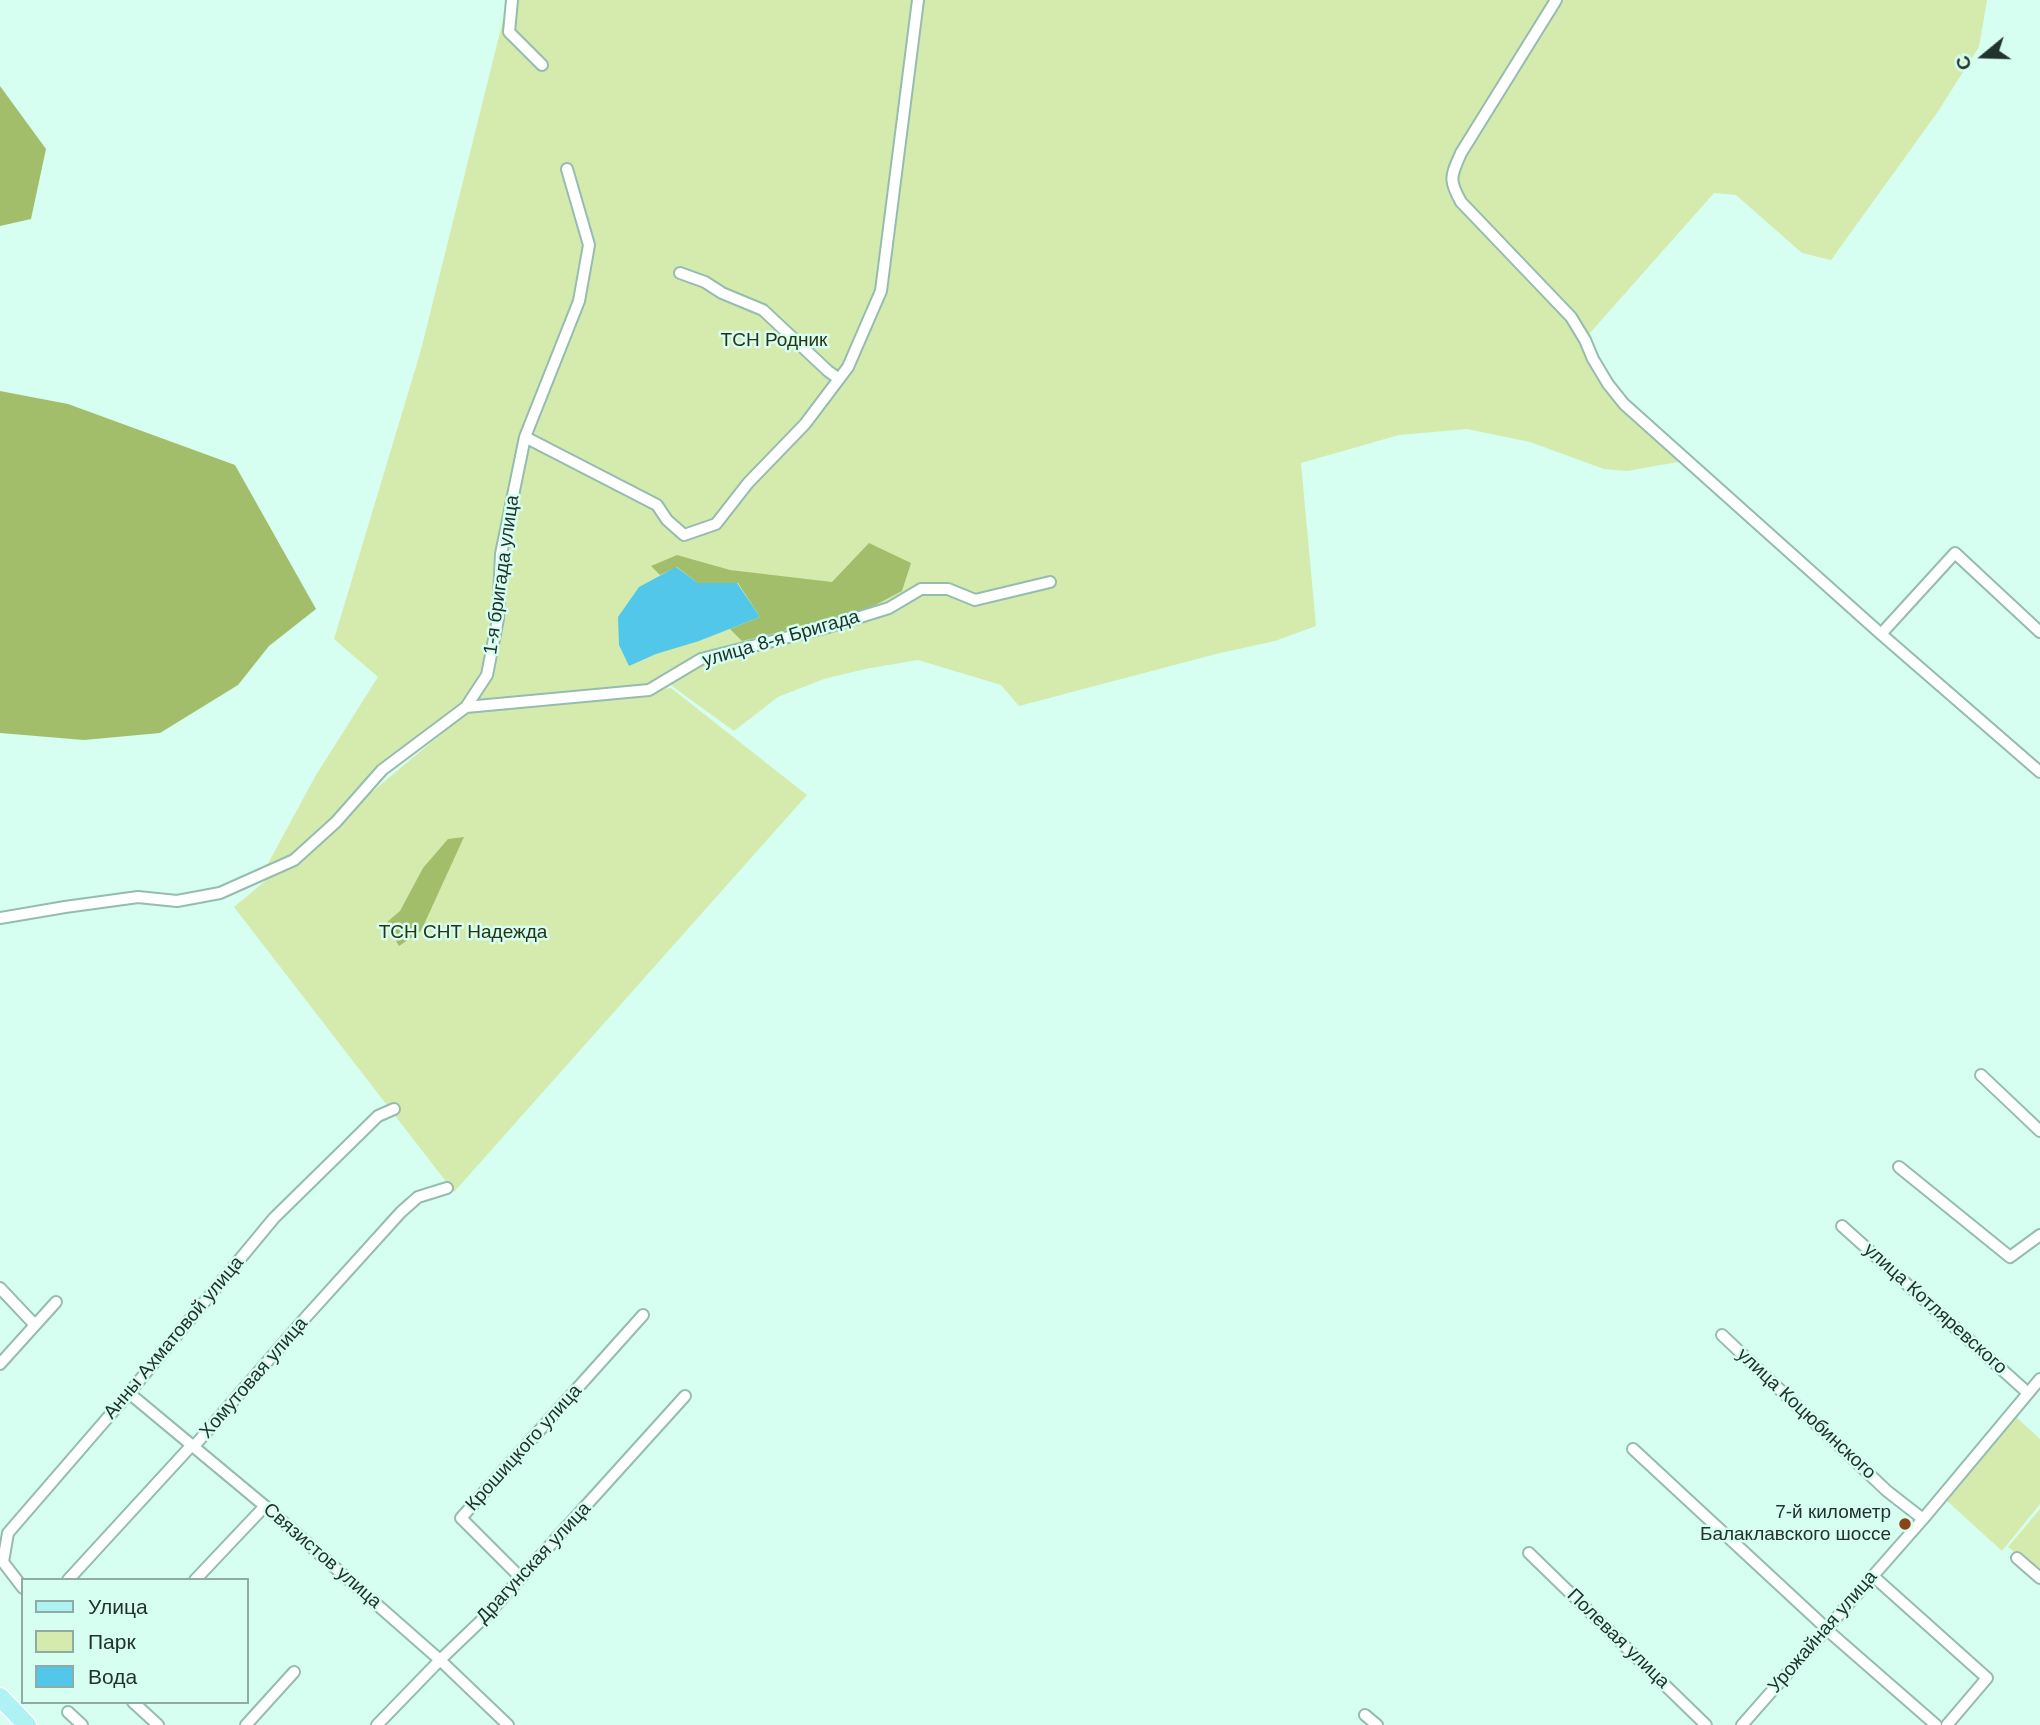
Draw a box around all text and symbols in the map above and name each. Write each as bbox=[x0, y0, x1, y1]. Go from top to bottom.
north arrow bbox=[1949, 21, 2019, 91]
text: С bbox=[1952, 53, 1976, 73]
park label: ТСН Родник bbox=[721, 330, 827, 352]
street label: 1-я бригада улица bbox=[480, 494, 524, 656]
street label: улица 8-я Бригада bbox=[700, 606, 862, 672]
park label: ТСН СНТ Надежда bbox=[379, 922, 547, 944]
street label: улица Котляревского bbox=[1859, 1239, 2011, 1379]
street label: Анны Ахматовой улица bbox=[99, 1252, 249, 1424]
street label: Хомутовая улица bbox=[195, 1313, 313, 1443]
street label: улица Коцюбинского bbox=[1732, 1344, 1880, 1484]
street label: Крошицкого улица bbox=[461, 1380, 587, 1516]
street label: Связистов улица bbox=[258, 1498, 386, 1614]
street label: Драгунская улица bbox=[472, 1498, 596, 1628]
place label: 7-й километр Балаклавского шоссе bbox=[1700, 1502, 1891, 1546]
marker: 7-й километр Балаклавского шоссе bbox=[1897, 1516, 1913, 1532]
street label: Урожайная улица bbox=[1764, 1566, 1882, 1698]
legend bbox=[21, 1578, 248, 1704]
street label: Полевая улица bbox=[1562, 1584, 1674, 1694]
text: Улица bbox=[88, 1595, 148, 1618]
text: Парк bbox=[88, 1630, 136, 1653]
text: Вода bbox=[88, 1665, 137, 1688]

